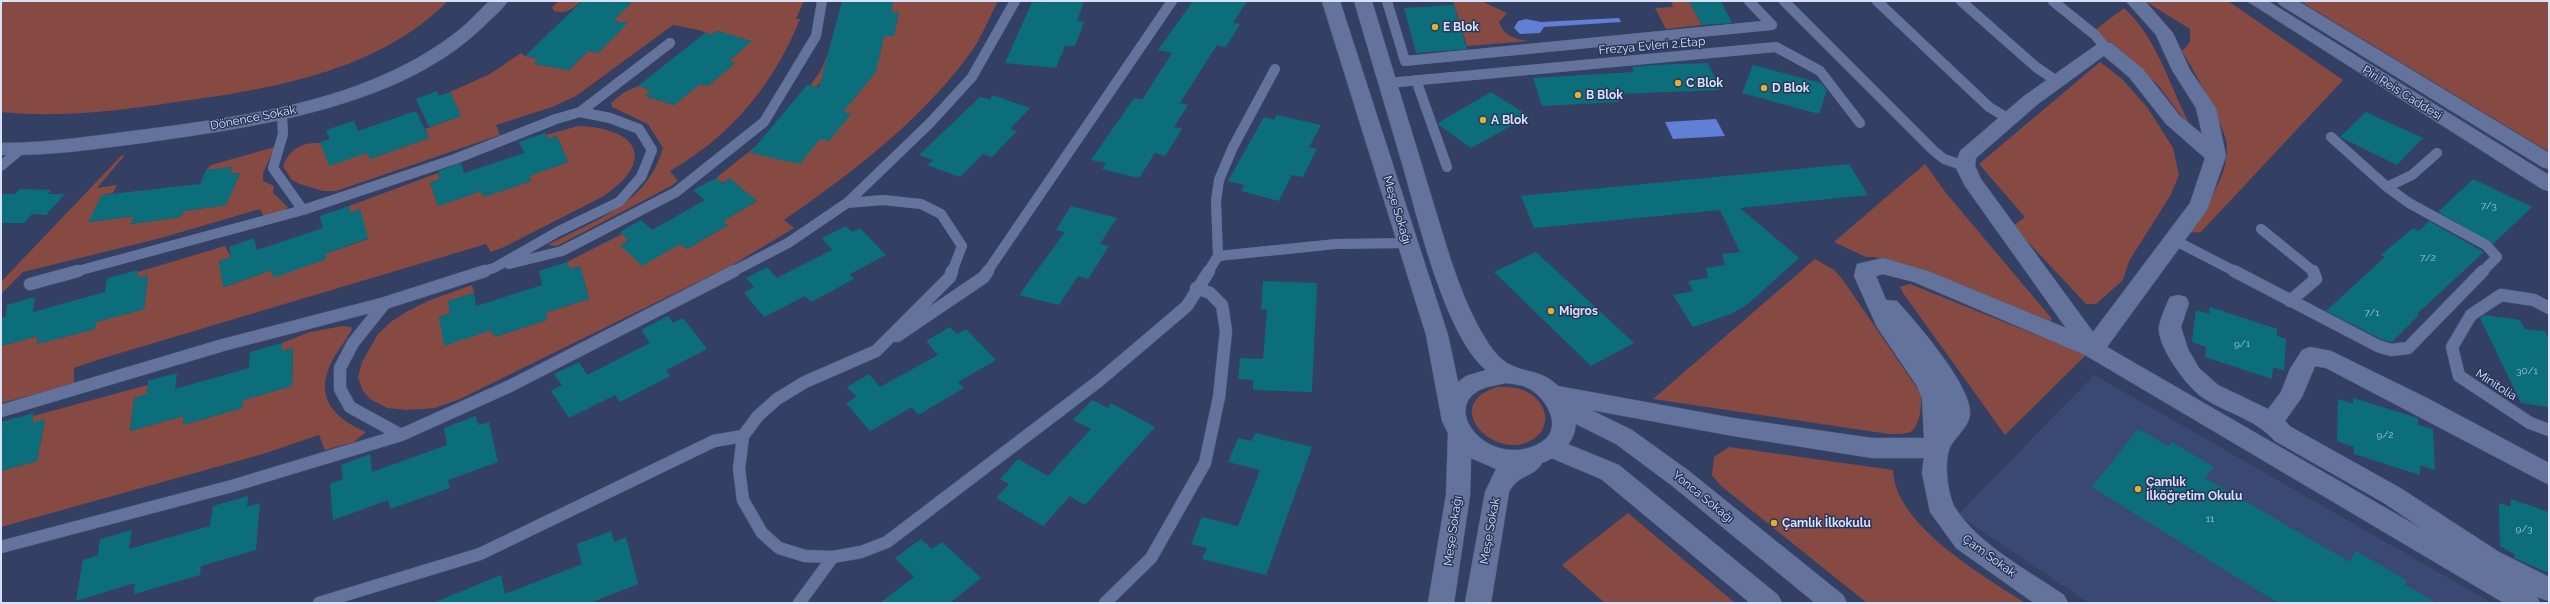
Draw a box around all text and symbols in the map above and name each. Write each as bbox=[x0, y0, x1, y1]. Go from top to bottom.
place label: E Blok bbox=[1443, 20, 1479, 34]
marker: E Blok bbox=[1430, 22, 1440, 32]
street label: Frezya Evleri 2.Etap bbox=[1598, 34, 1706, 58]
street label: Piri Reis Caddesi bbox=[2359, 63, 2445, 123]
place label: C Blok bbox=[1686, 76, 1723, 90]
marker: C Blok bbox=[1673, 78, 1683, 88]
place label: D Blok bbox=[1772, 81, 1809, 95]
marker: D Blok bbox=[1759, 83, 1769, 93]
place label: B Blok bbox=[1586, 88, 1623, 102]
marker: B Blok bbox=[1573, 90, 1583, 100]
street label: Dönence Sokak bbox=[209, 103, 297, 133]
place label: A Blok bbox=[1491, 113, 1528, 127]
marker: A Blok bbox=[1478, 115, 1488, 125]
street label: Meşe Sokağı bbox=[1380, 174, 1414, 246]
house number: 7/3 bbox=[2481, 200, 2497, 212]
house number: 7/2 bbox=[2420, 252, 2436, 264]
place label: Migros bbox=[1559, 304, 1598, 318]
marker: Migros bbox=[1546, 306, 1556, 316]
house number: 7/1 bbox=[2365, 307, 2379, 319]
house number: 9/1 bbox=[2234, 338, 2250, 350]
house number: 30/1 bbox=[2516, 365, 2538, 377]
street label: Minitolia bbox=[2473, 366, 2519, 404]
house number: 9/2 bbox=[2377, 429, 2393, 441]
street label: Yonca Sokağı bbox=[1670, 468, 1736, 526]
place label: Çamlık İlköğretim Okulu bbox=[2146, 475, 2242, 503]
marker: Çamlık İlköğretim Okulu bbox=[2133, 484, 2143, 494]
street label: Meşe Sokağı bbox=[1441, 495, 1465, 567]
street label: Meşe Sokak bbox=[1477, 497, 1503, 565]
house number: 11 bbox=[2206, 513, 2214, 525]
place label: Çamlık İlkokulu bbox=[1782, 516, 1871, 530]
marker: Çamlık İlkokulu bbox=[1769, 518, 1779, 528]
house number: 9/3 bbox=[2516, 523, 2532, 535]
street label: Çam Sokak bbox=[1959, 532, 2019, 580]

